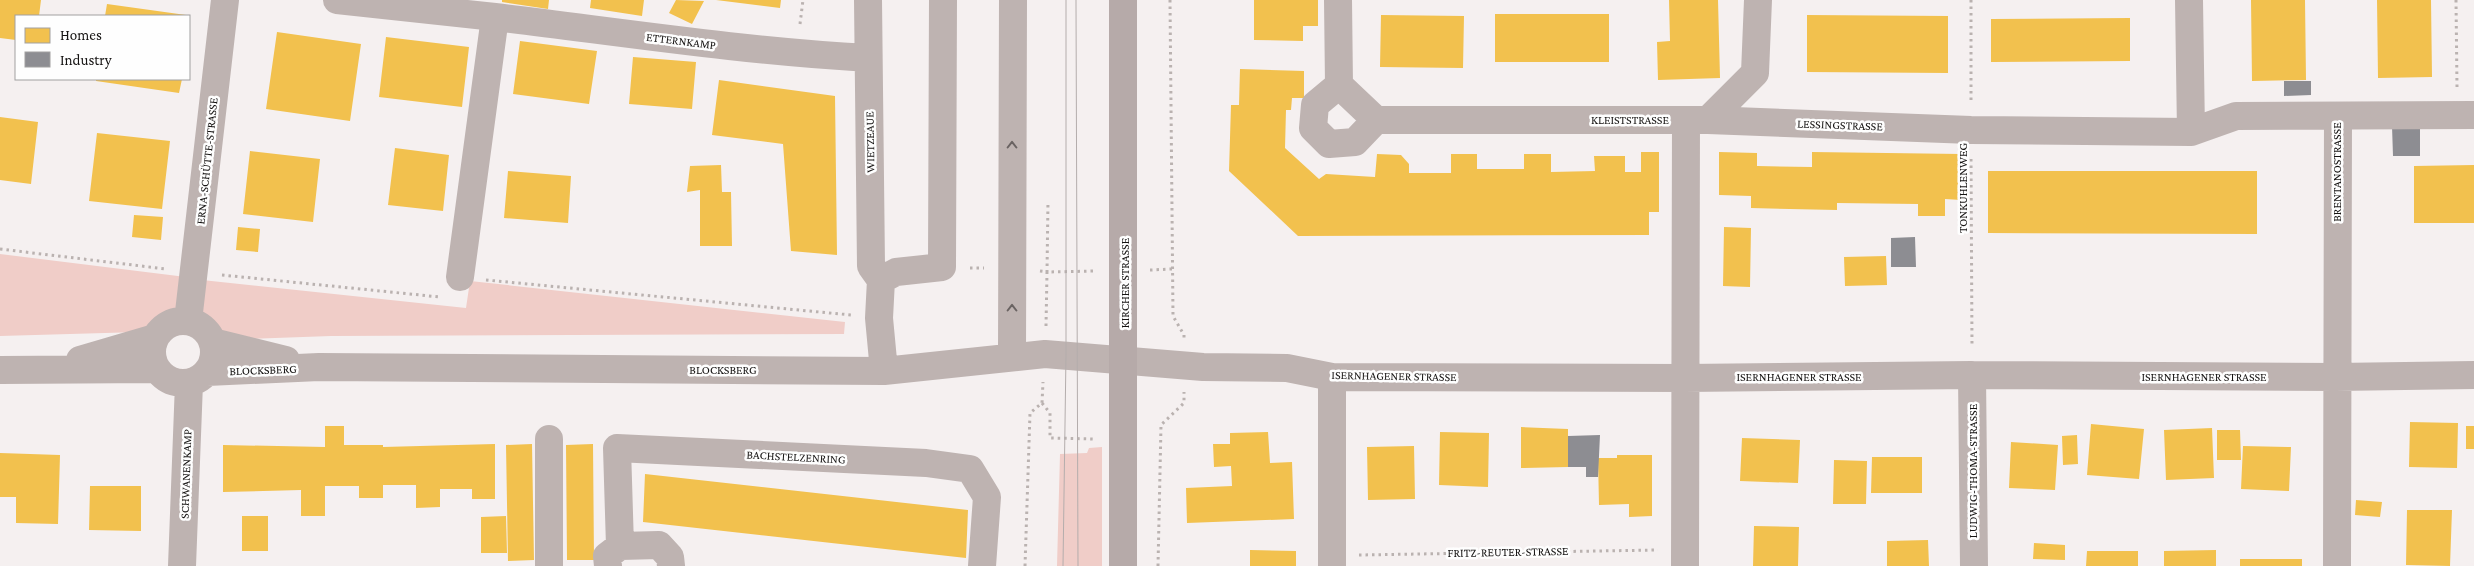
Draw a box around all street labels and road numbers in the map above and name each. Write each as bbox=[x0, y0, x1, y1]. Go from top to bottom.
street label: ETTERNKAMP bbox=[645, 30, 717, 52]
street label: ERNA-SCHÜTTE-STRASSE bbox=[193, 96, 221, 225]
street label: WIETZEAUE bbox=[862, 111, 878, 173]
street label: KLEISTSTRASSE bbox=[1591, 113, 1669, 127]
street label: LESSINGSTRASSE bbox=[1797, 117, 1884, 134]
street label: BRENTANOSTRASSE bbox=[2330, 122, 2344, 222]
street label: TONKUHLENWEG bbox=[1956, 142, 1970, 233]
street label: KIRCHER STRASSE bbox=[1118, 237, 1132, 328]
street label: BLOCKSBERG bbox=[229, 362, 297, 378]
street label: BLOCKSBERG bbox=[689, 363, 757, 377]
street label: ISERNHAGENER STRASSE bbox=[1331, 368, 1457, 384]
street label: ISERNHAGENER STRASSE bbox=[1736, 370, 1862, 384]
street label: ISERNHAGENER STRASSE bbox=[2141, 370, 2267, 384]
street label: LUDWIG-THOMA-STRASSE bbox=[1966, 403, 1980, 538]
street label: SCHWANENKAMP bbox=[177, 429, 195, 519]
street label: BACHSTELZENRING bbox=[746, 447, 846, 467]
street label: FRITZ-REUTER-STRASSE bbox=[1447, 544, 1569, 560]

